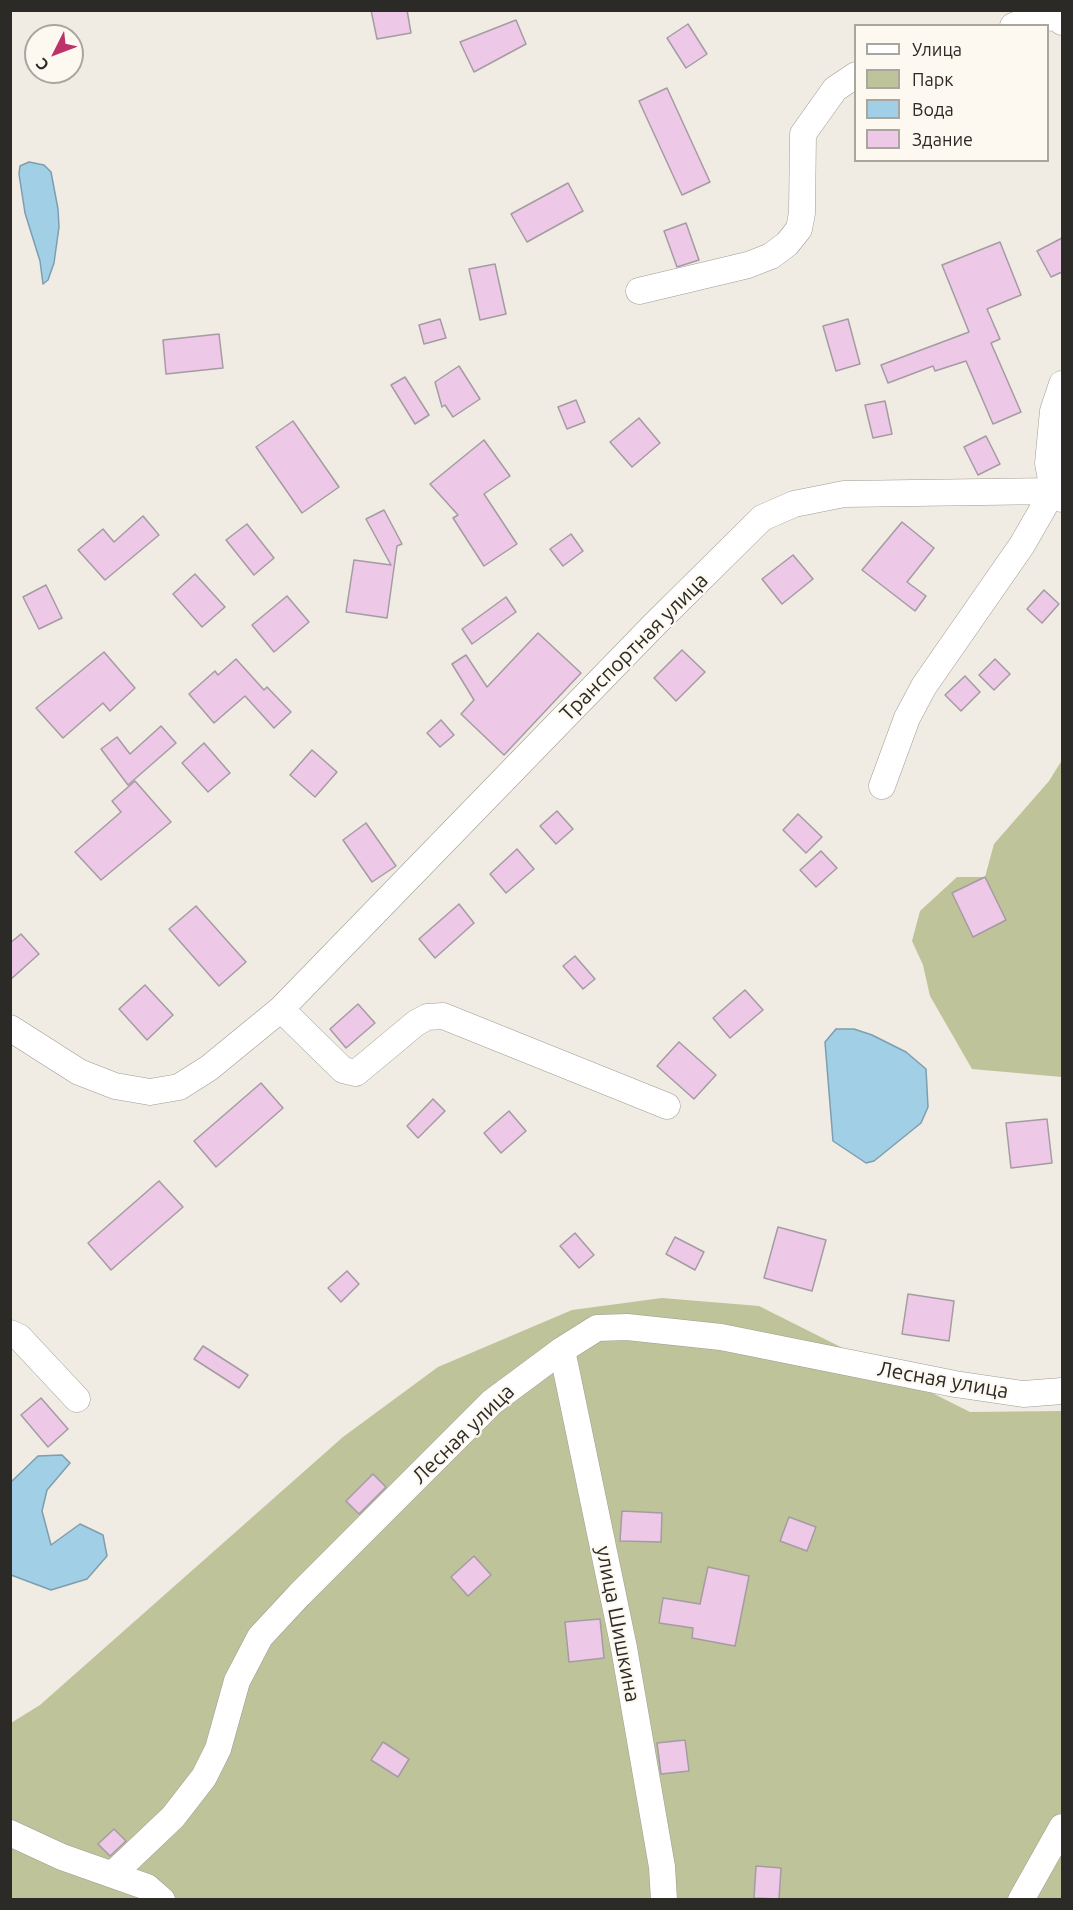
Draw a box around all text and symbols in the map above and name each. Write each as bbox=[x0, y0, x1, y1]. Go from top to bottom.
north arrow bbox=[24, 24, 84, 84]
legend bbox=[854, 24, 1049, 162]
text: Улица bbox=[912, 39, 962, 59]
text: С bbox=[32, 55, 52, 75]
text: Парк bbox=[912, 69, 953, 89]
text: Вода bbox=[912, 99, 954, 119]
text: Здание bbox=[912, 129, 973, 149]
street label: Транспортная улица bbox=[555, 568, 713, 726]
street label: Лесная улица bbox=[876, 1356, 1010, 1404]
street label: Лесная улица bbox=[407, 1379, 519, 1489]
street label: улица Шишкина bbox=[591, 1544, 645, 1704]

